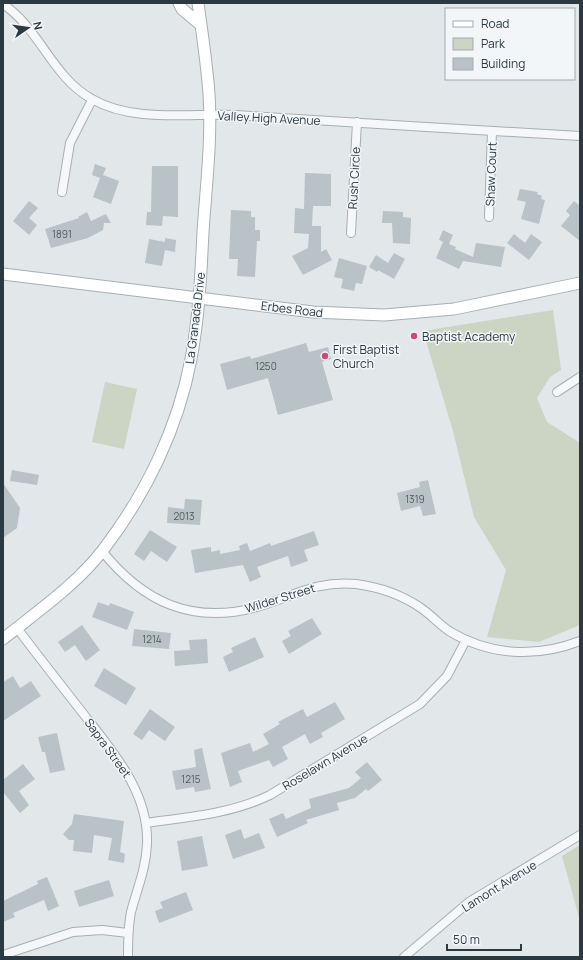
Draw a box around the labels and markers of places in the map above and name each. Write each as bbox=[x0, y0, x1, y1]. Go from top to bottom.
place label: Baptist Academy bbox=[422, 328, 516, 345]
marker: Baptist Academy bbox=[409, 331, 419, 341]
place label: First Baptist Church bbox=[333, 341, 399, 372]
marker: First Baptist Church bbox=[320, 351, 330, 361]

